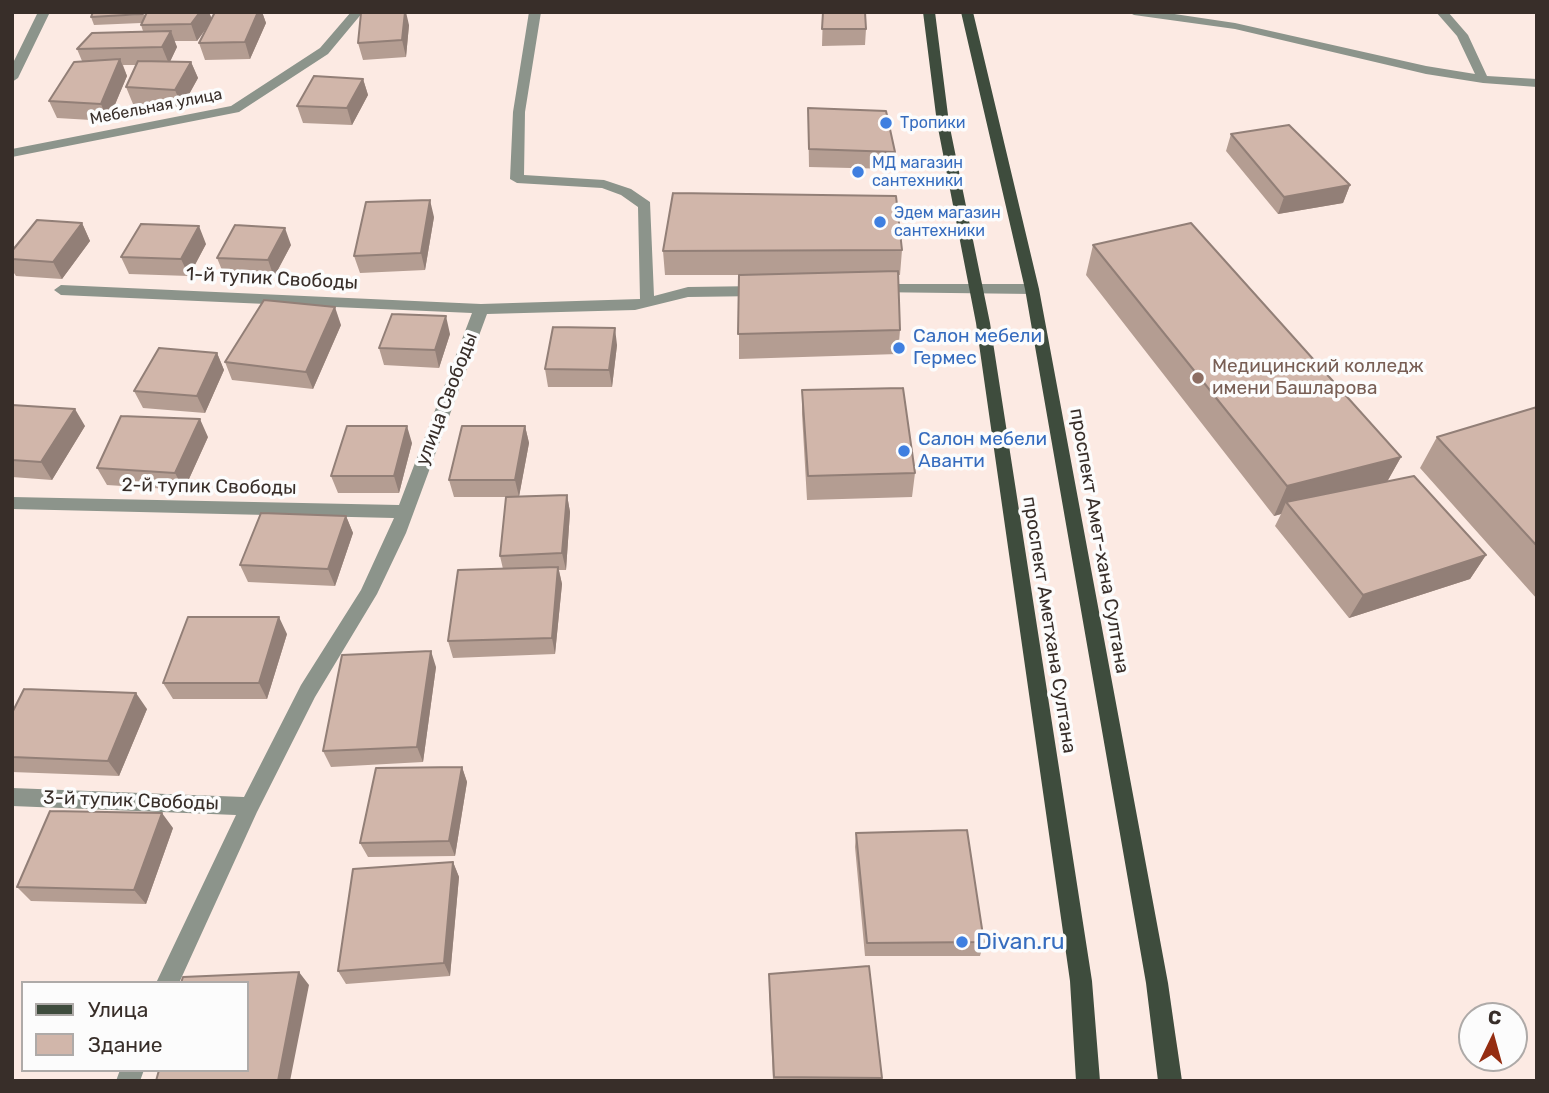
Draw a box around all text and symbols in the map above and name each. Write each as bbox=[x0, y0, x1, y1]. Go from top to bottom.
street label: Мебельная улица bbox=[88, 85, 224, 129]
place label: Тропики bbox=[900, 113, 966, 133]
marker: Тропики bbox=[878, 115, 894, 131]
place label: МД магазин сантехники bbox=[872, 153, 963, 191]
marker: МД магазин сантехники bbox=[850, 164, 866, 180]
place label: Эдем магазин сантехники bbox=[894, 203, 1001, 241]
marker: Эдем магазин сантехники bbox=[872, 214, 888, 230]
street label: 1-й тупик Свободы bbox=[185, 263, 359, 295]
place label: Салон мебели Гермес bbox=[913, 326, 1042, 370]
street label: улица Свободы bbox=[411, 329, 483, 469]
marker: Салон мебели Гермес bbox=[891, 340, 907, 356]
place label: Медицинский колледж имени Башларова bbox=[1212, 356, 1424, 400]
marker: Медицинский колледж имени Башларова bbox=[1190, 370, 1206, 386]
street label: проспект Амет-хана Султана bbox=[1064, 407, 1134, 675]
place label: Салон мебели Аванти bbox=[918, 429, 1047, 473]
marker: Салон мебели Аванти bbox=[896, 443, 912, 459]
street label: 2-й тупик Свободы bbox=[121, 474, 297, 500]
street label: проспект Аметхана Султана bbox=[1017, 495, 1081, 755]
street label: 3-й тупик Свободы bbox=[43, 787, 219, 815]
place label: Divan.ru bbox=[976, 928, 1065, 956]
marker: Divan.ru bbox=[954, 934, 970, 950]
legend bbox=[21, 981, 248, 1072]
text: Улица bbox=[88, 997, 148, 1022]
north arrow bbox=[1458, 1002, 1528, 1072]
text: С bbox=[1487, 1006, 1502, 1030]
text: Здание bbox=[88, 1032, 163, 1057]

